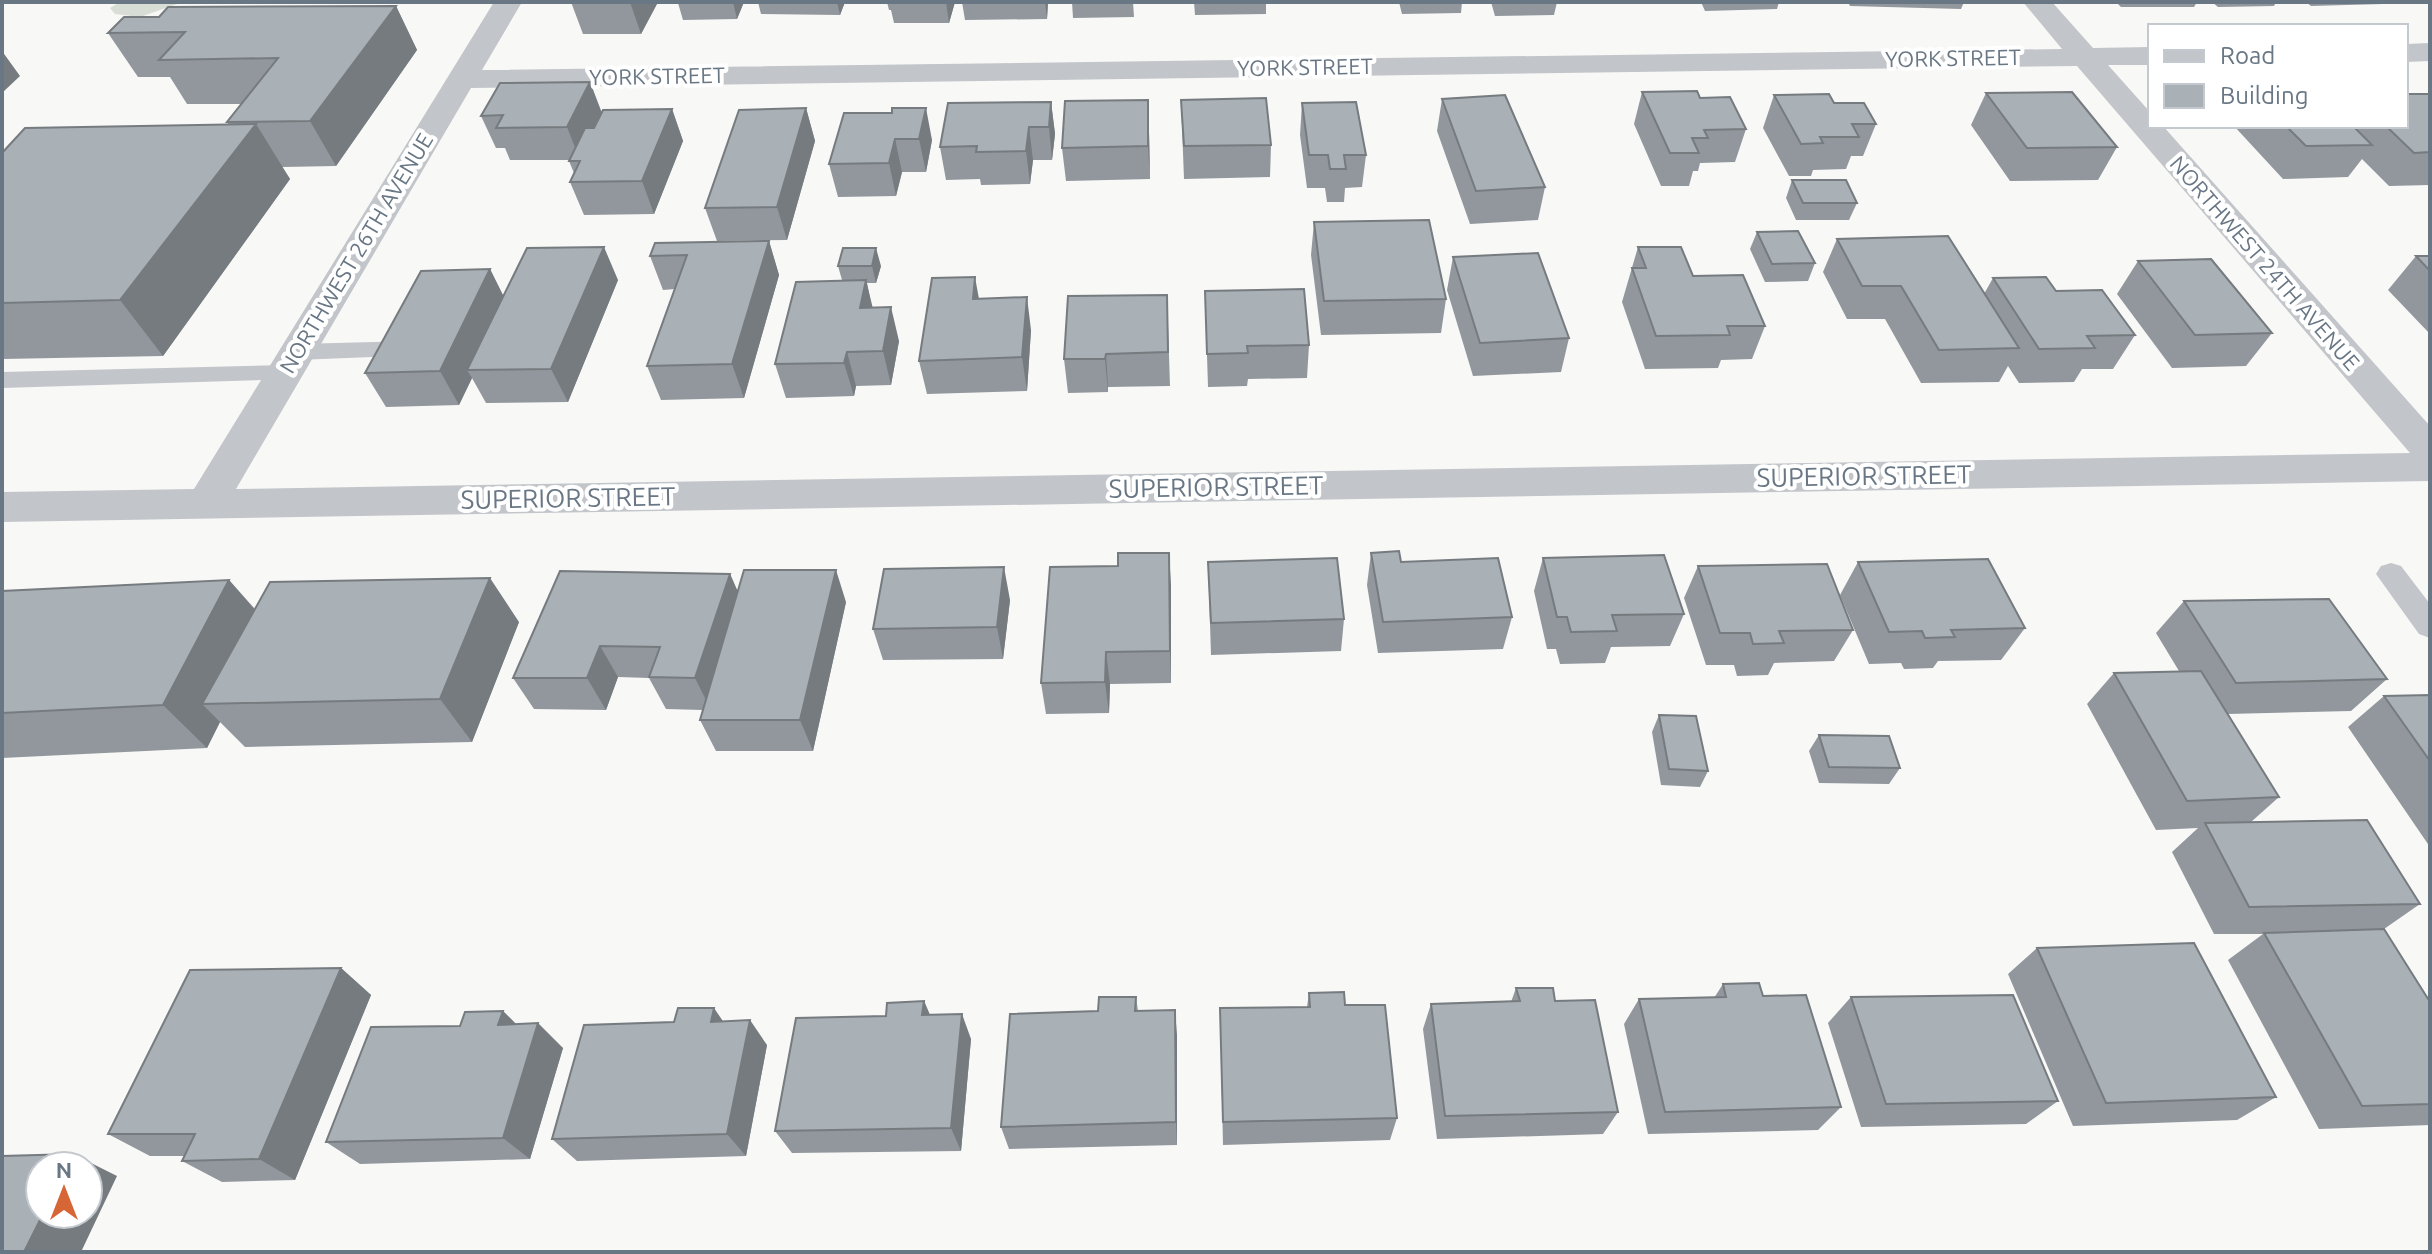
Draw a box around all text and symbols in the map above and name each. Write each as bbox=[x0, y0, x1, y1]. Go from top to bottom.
legend bbox=[2148, 24, 2408, 128]
text: Road bbox=[2220, 42, 2275, 69]
street label: YORK STREET bbox=[1885, 44, 2021, 71]
street label: YORK STREET bbox=[1237, 53, 1373, 80]
street label: YORK STREET bbox=[589, 62, 725, 89]
text: Building bbox=[2220, 82, 2308, 109]
street label: NORTHWEST 26TH AVENUE bbox=[274, 128, 437, 377]
street label: NORTHWEST 24TH AVENUE bbox=[2166, 151, 2365, 375]
street label: SUPERIOR STREET bbox=[1756, 459, 1972, 492]
street label: SUPERIOR STREET bbox=[1108, 470, 1324, 503]
street label: SUPERIOR STREET bbox=[460, 481, 676, 514]
north arrow bbox=[24, 1150, 104, 1230]
text: N bbox=[56, 1157, 72, 1182]

